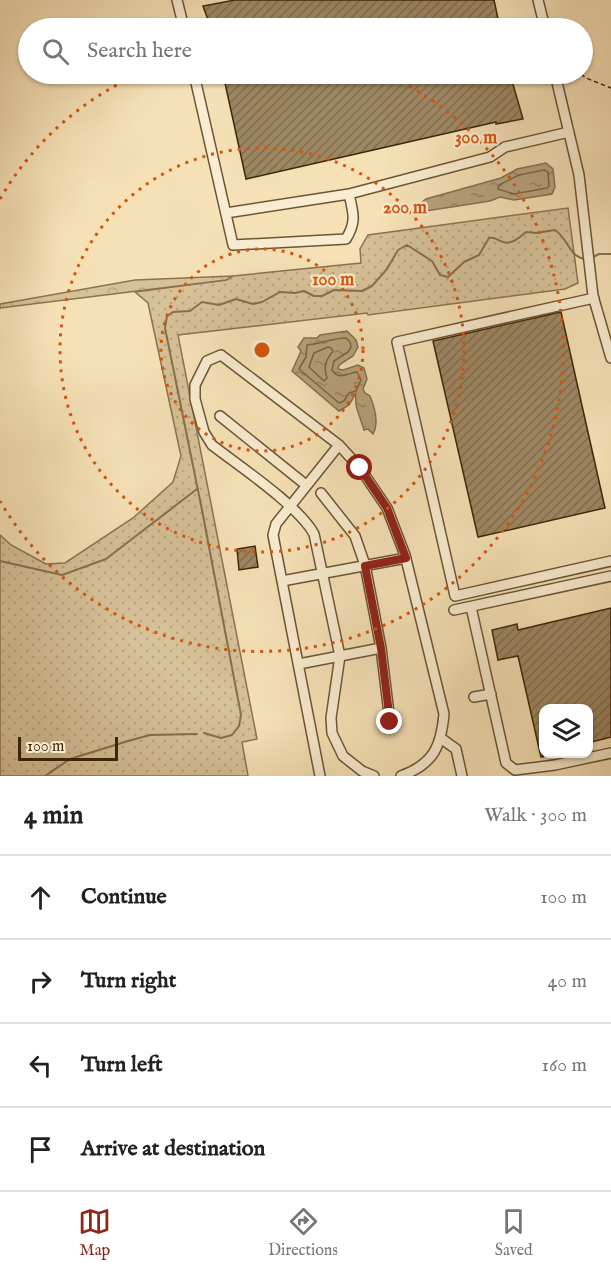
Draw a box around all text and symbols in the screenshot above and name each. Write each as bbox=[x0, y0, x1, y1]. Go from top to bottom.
search box bbox=[18, 18, 593, 84]
icon: search bbox=[39, 35, 72, 68]
text: Search here bbox=[87, 37, 192, 65]
text: 300 m bbox=[455, 127, 497, 150]
text: 200 m bbox=[383, 197, 427, 220]
text: 100 m bbox=[312, 269, 354, 292]
centre of rings bbox=[252, 340, 272, 360]
route start bbox=[346, 454, 372, 480]
map controls bbox=[539, 704, 593, 758]
button: layers bbox=[539, 704, 593, 758]
route end bbox=[376, 708, 402, 734]
scale bar bbox=[18, 734, 118, 762]
text: 100 m bbox=[27, 737, 64, 757]
text: 4 min bbox=[24, 799, 83, 832]
text: Walk · 300 m bbox=[484, 803, 587, 828]
icon: ahead bbox=[24, 881, 57, 914]
text: Continue bbox=[81, 883, 167, 911]
text: 100 m bbox=[540, 885, 587, 910]
icon: right bbox=[24, 965, 57, 998]
text: Turn right bbox=[81, 967, 176, 995]
text: 40 m bbox=[548, 969, 587, 994]
icon: left bbox=[24, 1049, 57, 1082]
text: Turn left bbox=[81, 1051, 163, 1079]
text: 160 m bbox=[541, 1053, 587, 1078]
icon: arrive bbox=[24, 1133, 57, 1166]
text: Arrive at destination bbox=[81, 1135, 265, 1163]
tab: Map bbox=[78, 1205, 111, 1261]
tab: Directions bbox=[268, 1205, 338, 1261]
tab: Saved bbox=[495, 1205, 533, 1261]

